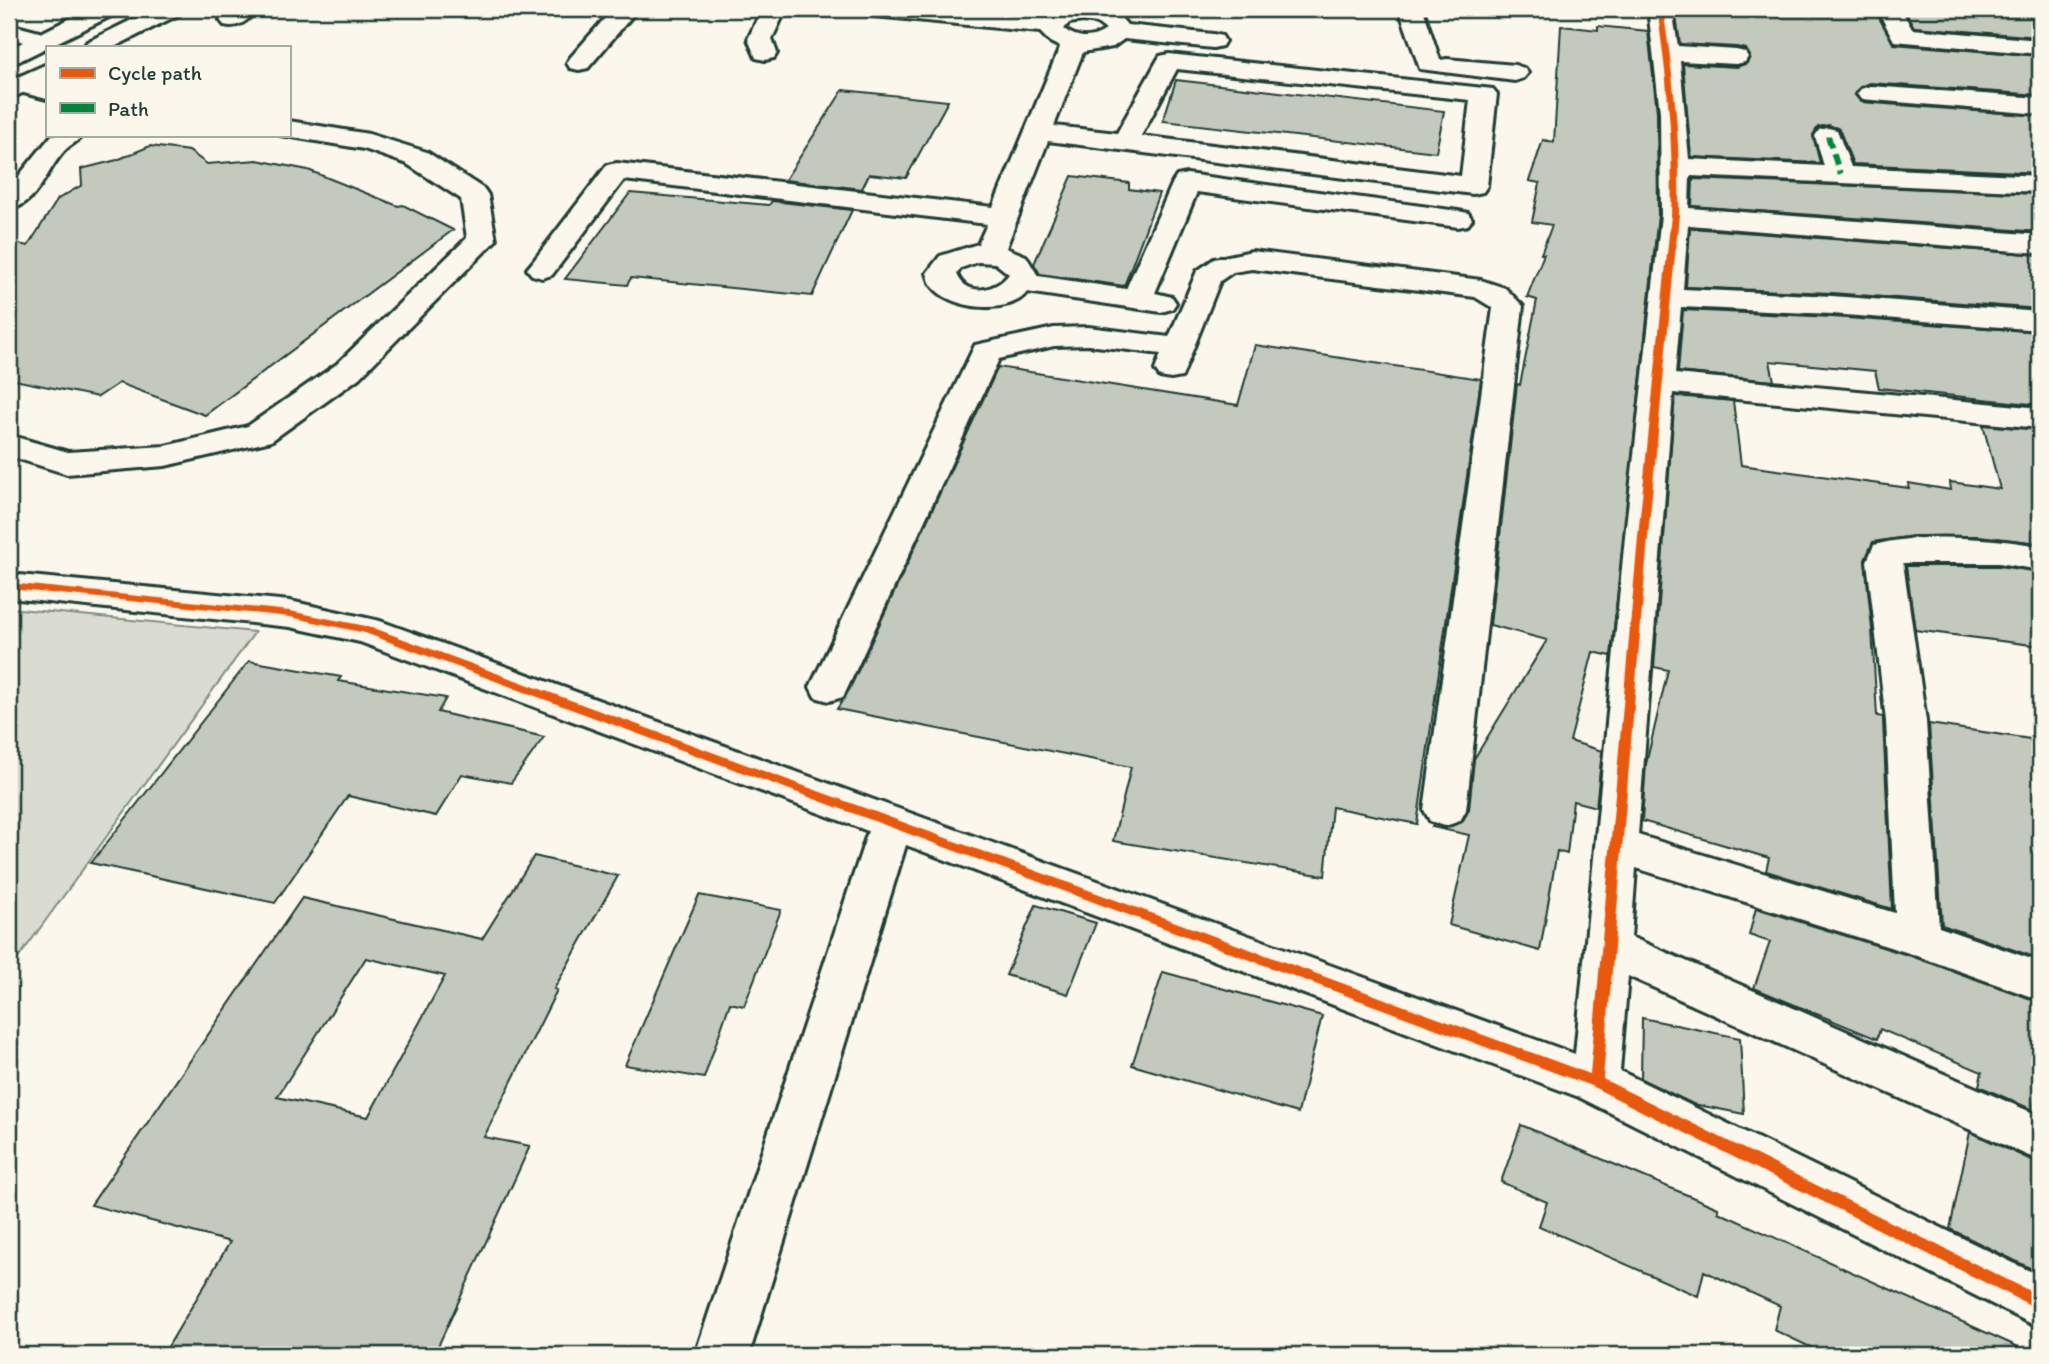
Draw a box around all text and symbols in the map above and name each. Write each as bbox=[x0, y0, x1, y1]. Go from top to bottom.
legend bbox=[46, 46, 290, 136]
text: Cycle path bbox=[108, 60, 202, 85]
text: Path bbox=[108, 96, 149, 121]

